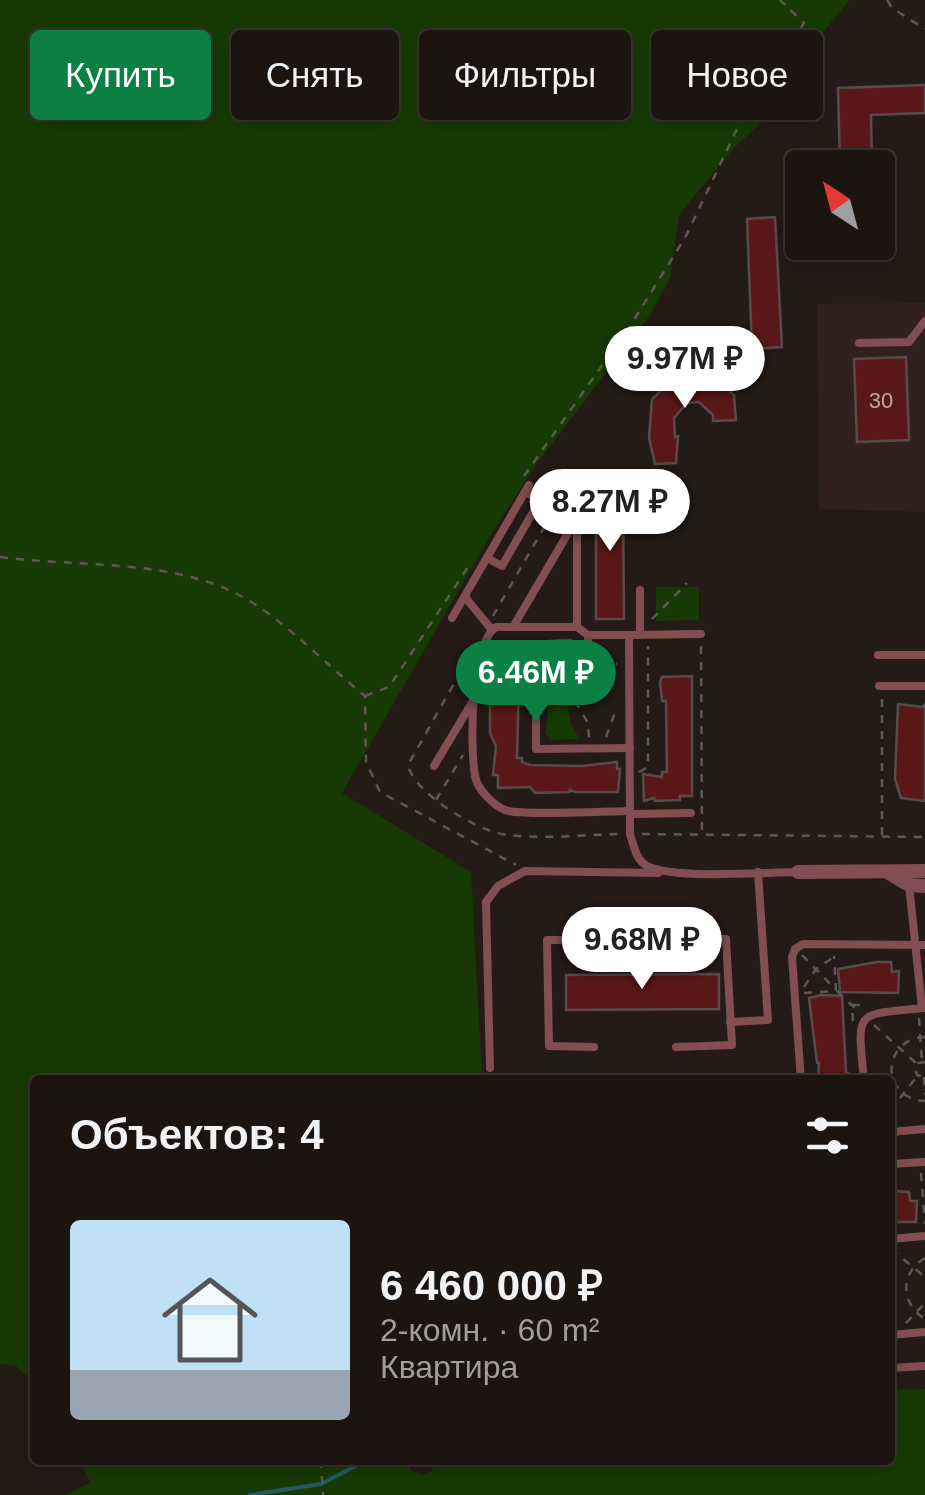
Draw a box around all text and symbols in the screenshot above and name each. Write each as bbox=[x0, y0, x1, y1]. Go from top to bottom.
chip: Купить bbox=[30, 30, 211, 120]
chip: Снять bbox=[231, 30, 399, 120]
chip: Фильтры bbox=[419, 30, 631, 120]
chip: Новое bbox=[651, 30, 823, 120]
north arrow bbox=[785, 150, 895, 260]
map controls bbox=[785, 150, 895, 260]
pin: 9.97M ₽ bbox=[593, 326, 777, 411]
text: 9.97M ₽ bbox=[627, 340, 743, 376]
house number: 30 bbox=[869, 388, 893, 413]
pin: 8.27M ₽ bbox=[518, 469, 702, 554]
text: 8.27M ₽ bbox=[552, 483, 668, 519]
pin: 6.46M ₽ bbox=[444, 640, 628, 725]
text: 6.46M ₽ bbox=[478, 654, 594, 690]
pin: 9.68M ₽ bbox=[550, 907, 734, 992]
text: 9.68M ₽ bbox=[584, 921, 700, 957]
icon: filters bbox=[800, 1108, 855, 1163]
text: Объектов: 4 bbox=[70, 1111, 324, 1158]
icon: home bbox=[150, 1260, 270, 1380]
text: 6 460 000 ₽ bbox=[380, 1262, 603, 1309]
text: 2-комн. · 60 m² bbox=[380, 1312, 599, 1348]
text: Квартира bbox=[380, 1349, 518, 1385]

